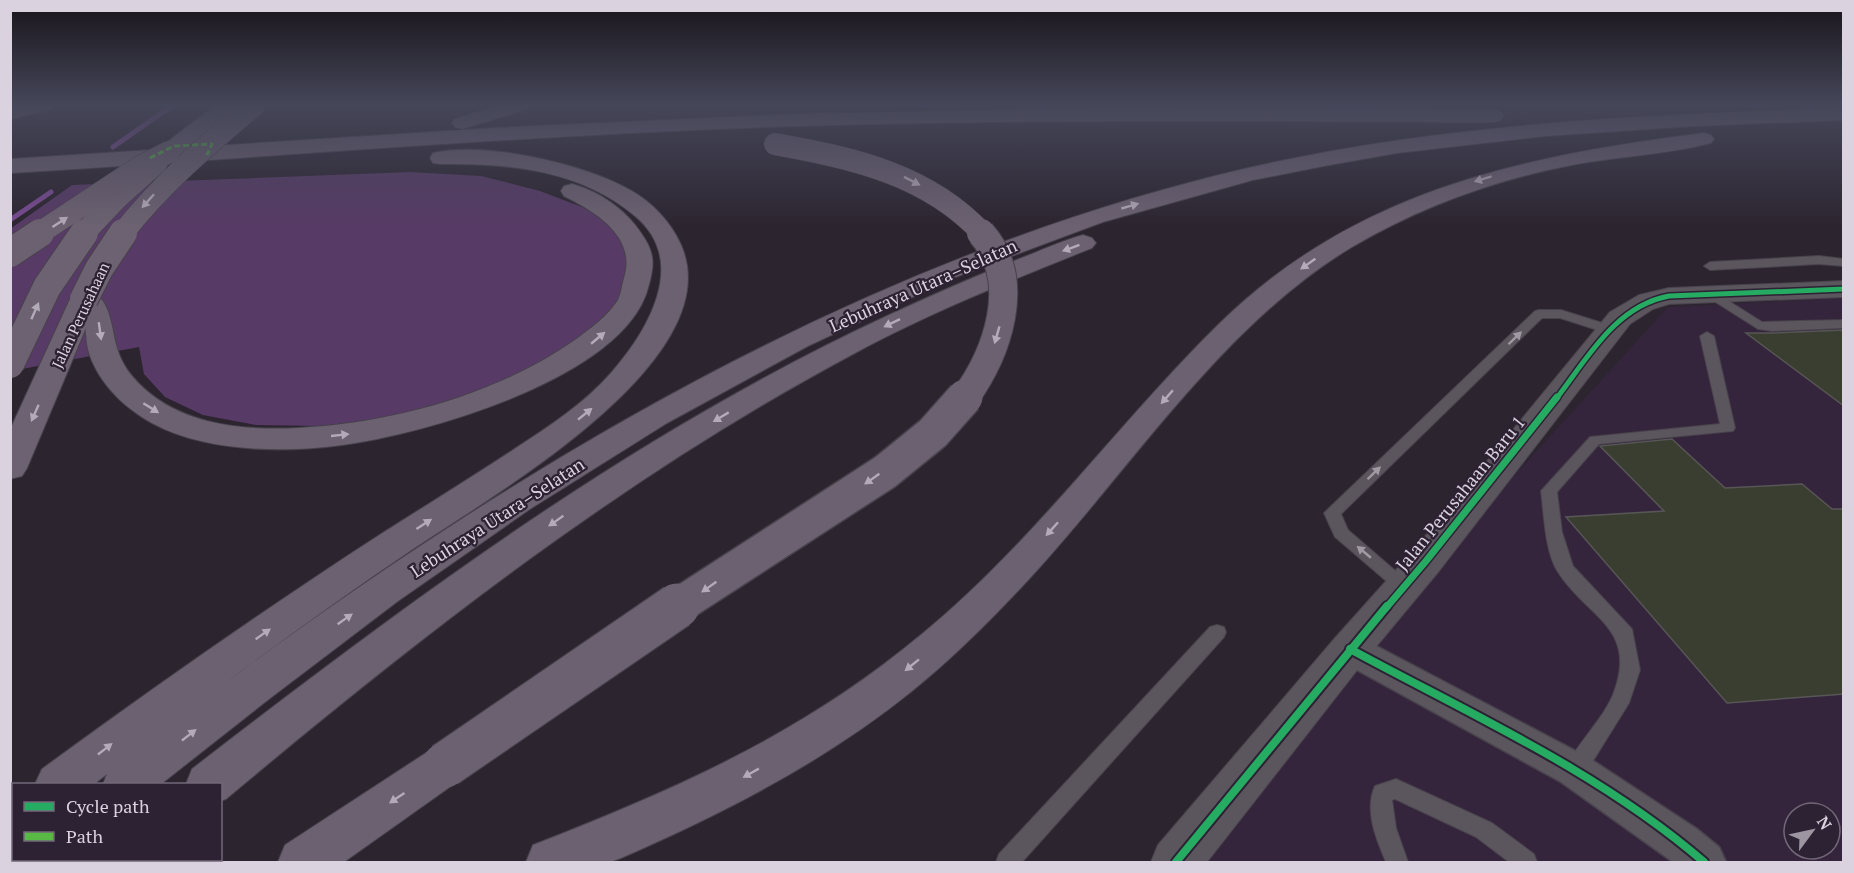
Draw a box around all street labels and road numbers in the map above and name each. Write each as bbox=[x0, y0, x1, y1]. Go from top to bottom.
street label: Lebuhraya Utara–Selatan bbox=[825, 233, 1021, 337]
street label: Jalan Perusahaan bbox=[47, 259, 113, 371]
street label: Jalan Perusahaan Baru 1 bbox=[1390, 410, 1530, 576]
street label: Lebuhraya Utara–Selatan bbox=[405, 451, 589, 582]

